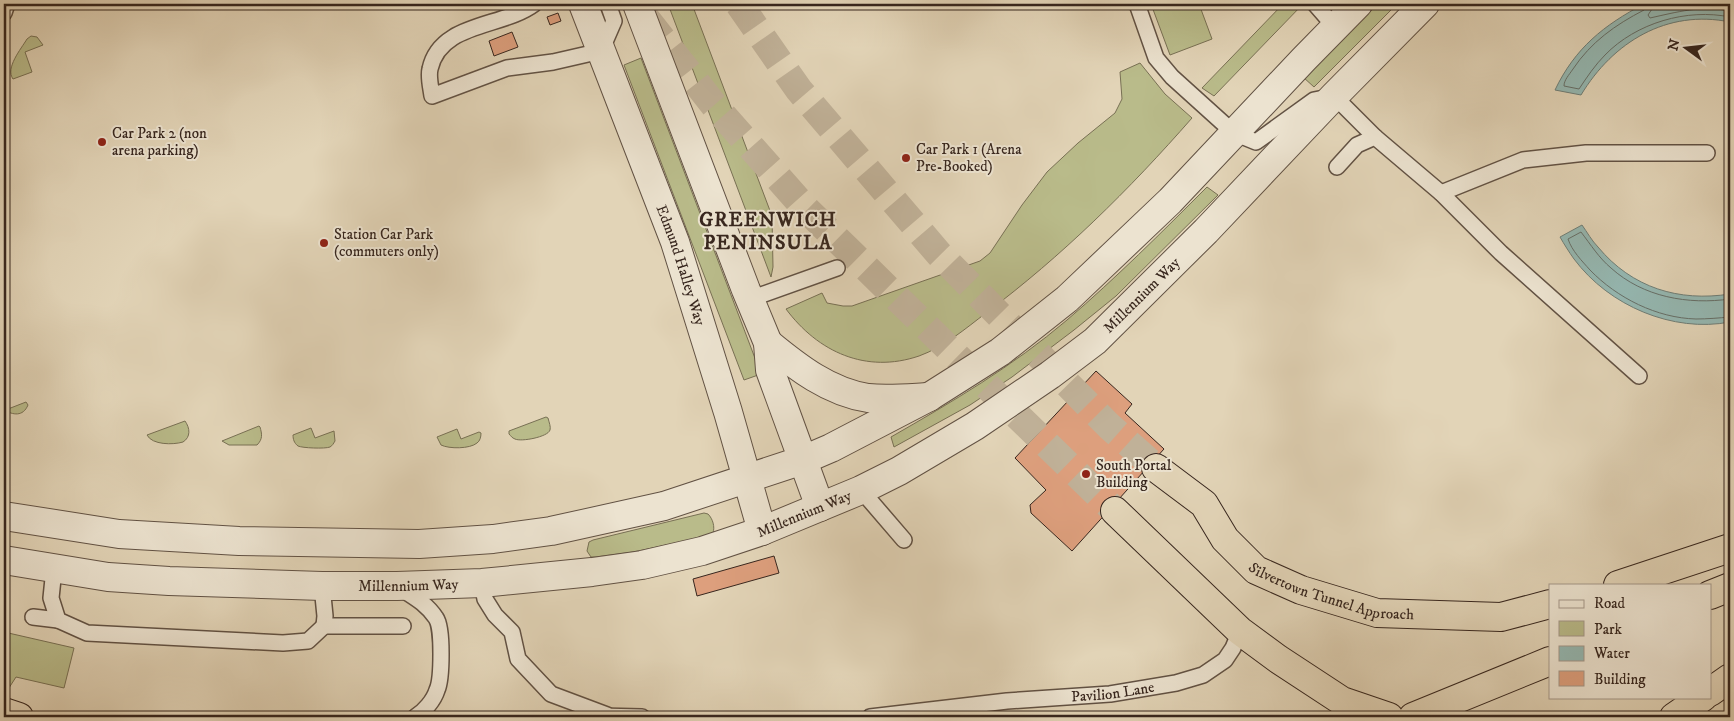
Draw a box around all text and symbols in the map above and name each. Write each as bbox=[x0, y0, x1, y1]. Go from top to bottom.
north arrow bbox=[1662, 22, 1712, 72]
text: N bbox=[1664, 37, 1685, 53]
place label: Car Park 2 (non arena parking) bbox=[112, 124, 207, 160]
marker: Car Park 2 (non arena parking) bbox=[96, 136, 108, 148]
place label: Car Park 1 (Arena Pre-Booked) bbox=[916, 140, 1022, 176]
marker: Car Park 1 (Arena Pre-Booked) bbox=[900, 152, 912, 164]
street label: Edmund Halley Way bbox=[652, 202, 710, 329]
district label: GREENWICH PENINSULA bbox=[699, 208, 837, 256]
place label: Station Car Park (commuters only) bbox=[334, 225, 439, 261]
marker: Station Car Park (commuters only) bbox=[318, 237, 330, 249]
street label: Millennium Way bbox=[1099, 252, 1184, 337]
place label: South Portal Building bbox=[1096, 456, 1172, 492]
marker: South Portal Building bbox=[1080, 468, 1092, 480]
street label: Millennium Way bbox=[754, 485, 855, 542]
street label: Silvertown Tunnel Approach bbox=[1244, 558, 1414, 624]
street label: Millennium Way bbox=[358, 574, 460, 596]
legend bbox=[1549, 584, 1712, 698]
text: Road bbox=[1594, 594, 1626, 613]
text: Park bbox=[1594, 620, 1623, 639]
text: Water bbox=[1593, 644, 1630, 663]
text: Building bbox=[1594, 670, 1646, 689]
street label: Pavilion Lane bbox=[1071, 677, 1156, 706]

